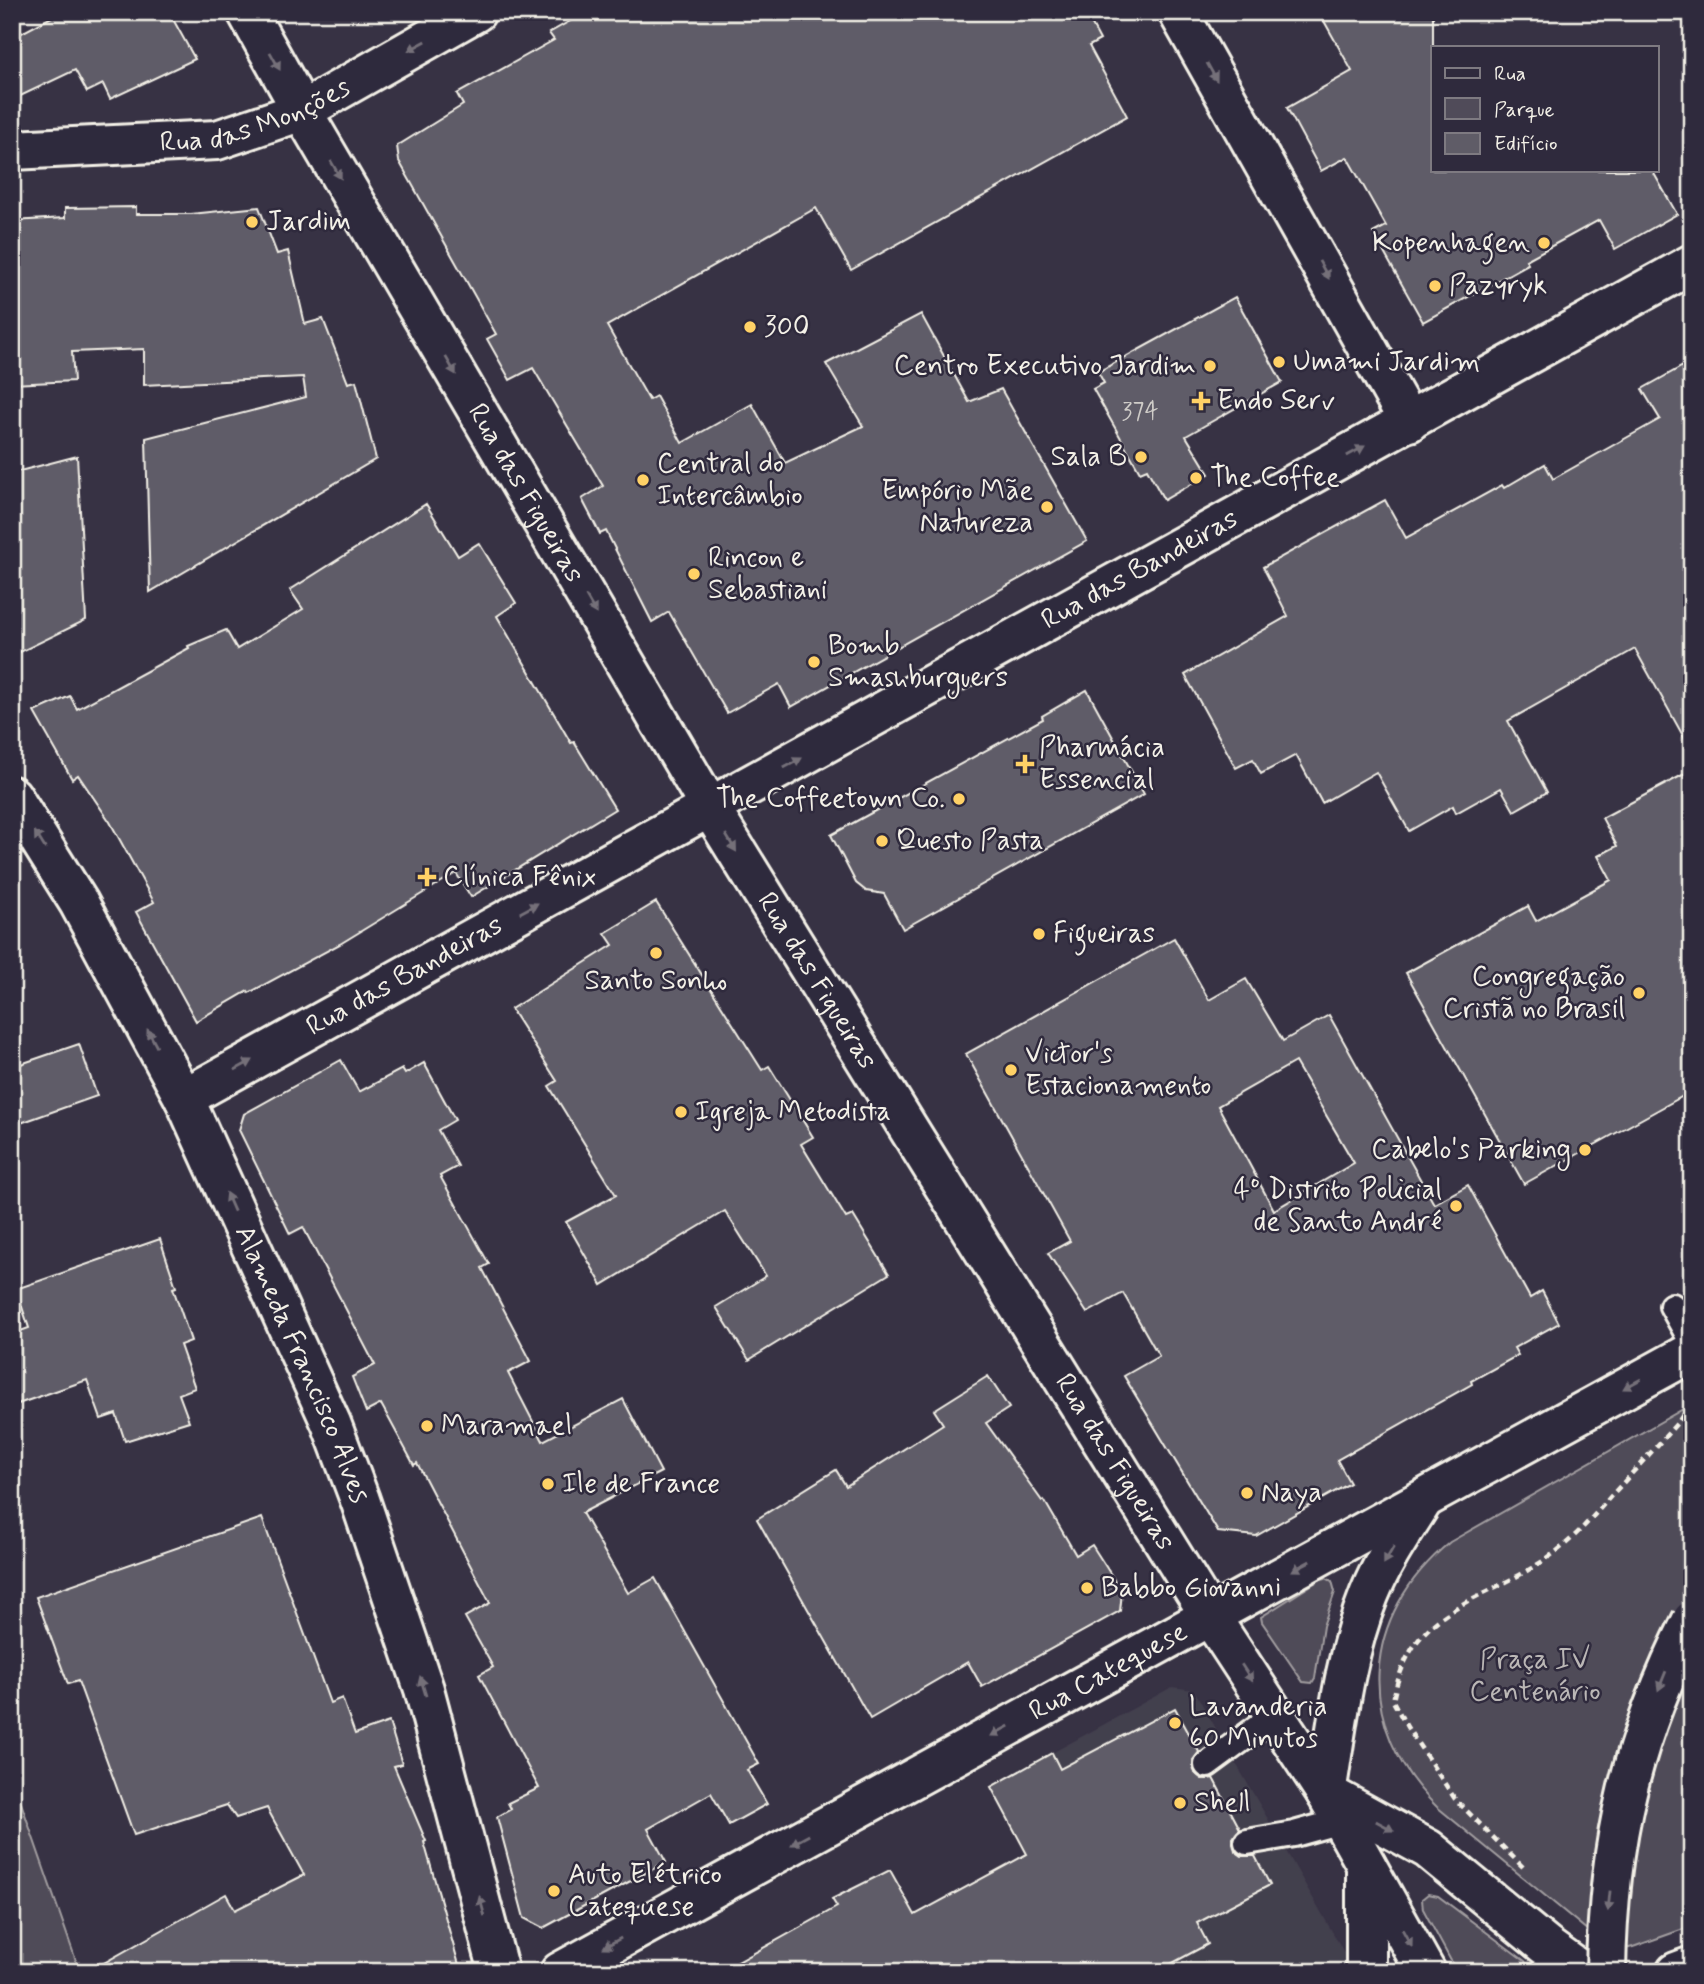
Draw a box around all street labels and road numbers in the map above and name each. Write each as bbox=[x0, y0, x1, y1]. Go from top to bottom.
street label: Rua das Monções bbox=[159, 69, 357, 161]
street label: Rua das Figueiras bbox=[459, 397, 593, 590]
street label: Rua das Bandeiras bbox=[1035, 500, 1244, 639]
street label: Rua das Figueiras bbox=[748, 885, 886, 1076]
street label: Rua das Bandeiras bbox=[300, 907, 509, 1045]
street label: Alameda Francisco Alves bbox=[226, 1219, 378, 1508]
street label: Rua das Figueiras bbox=[1046, 1366, 1184, 1558]
street label: Rua Catequese bbox=[1023, 1613, 1194, 1730]

